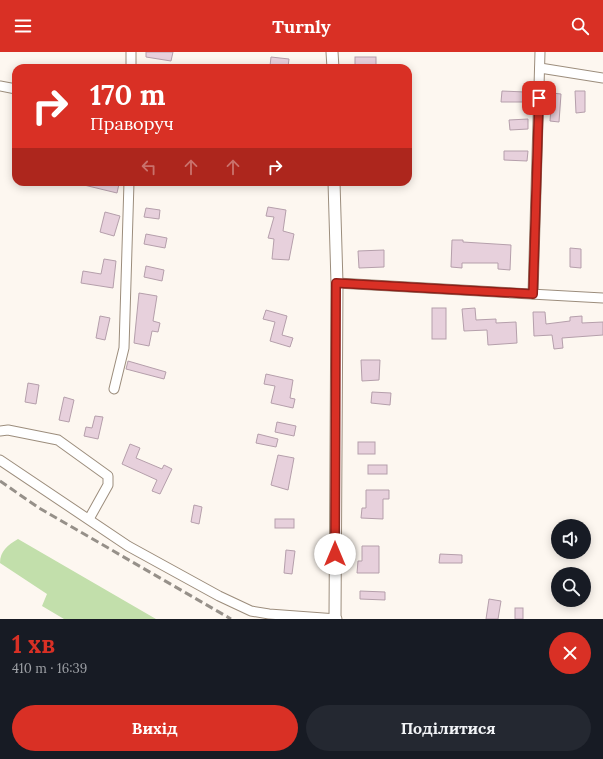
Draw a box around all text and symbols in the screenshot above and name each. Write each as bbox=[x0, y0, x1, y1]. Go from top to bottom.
icon: menu bbox=[12, 15, 34, 37]
text: Turnly bbox=[272, 15, 331, 38]
icon: search bbox=[569, 15, 591, 37]
text: 170 m bbox=[90, 77, 165, 113]
icon: right bbox=[24, 80, 76, 132]
pin bbox=[522, 81, 556, 115]
icon: arrive bbox=[528, 87, 550, 109]
text: Праворуч bbox=[90, 112, 174, 135]
icon: left bbox=[138, 156, 160, 178]
icon: ahead bbox=[180, 156, 202, 178]
icon: ahead bbox=[222, 156, 244, 178]
icon: right bbox=[264, 156, 286, 178]
map controls bbox=[551, 519, 591, 607]
button: sound bbox=[551, 519, 591, 559]
position arrow bbox=[314, 533, 356, 575]
button: search bbox=[551, 567, 591, 607]
text: 1 хв bbox=[12, 629, 55, 660]
button: close bbox=[549, 632, 591, 674]
text: 410 m · 16:39 bbox=[12, 660, 87, 677]
button: Вихід bbox=[12, 705, 298, 751]
button: Поділитися bbox=[306, 705, 591, 751]

